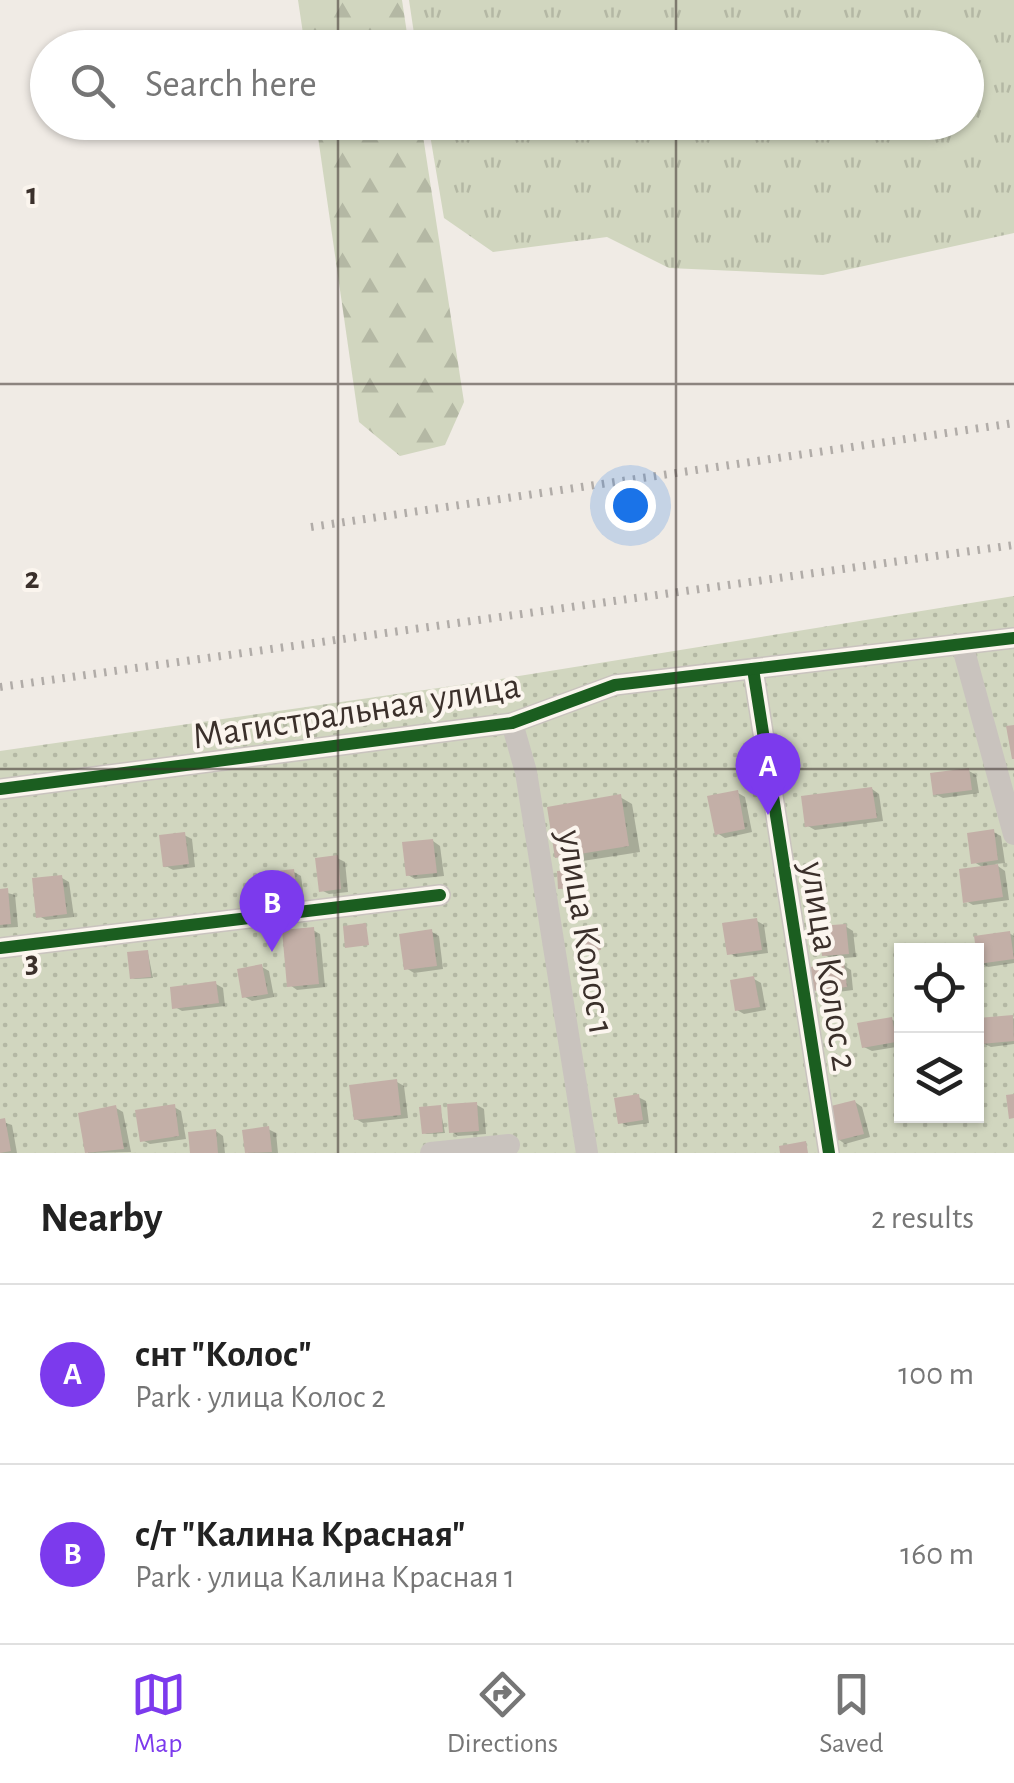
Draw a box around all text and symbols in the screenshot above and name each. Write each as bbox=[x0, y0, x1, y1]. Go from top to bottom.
search box bbox=[30, 30, 984, 140]
icon: search bbox=[65, 58, 120, 113]
text: Search here bbox=[145, 66, 317, 104]
text: 1 bbox=[26, 178, 38, 210]
your location bbox=[605, 480, 656, 531]
text: 2 bbox=[24, 562, 40, 594]
street label: Магистральная улица bbox=[190, 667, 523, 757]
pin: A bbox=[736, 732, 800, 815]
street label: улица Колос 1 bbox=[550, 826, 620, 1037]
street label: улица Колос 2 bbox=[793, 858, 863, 1074]
pin: B bbox=[240, 870, 304, 952]
map controls bbox=[894, 943, 984, 1123]
button: locate bbox=[894, 943, 984, 1033]
text: 3 bbox=[25, 946, 39, 978]
button: layers bbox=[894, 1033, 984, 1123]
text: Nearby bbox=[40, 1197, 163, 1239]
text: 2 results bbox=[871, 1202, 974, 1234]
text: снт "Колос" bbox=[135, 1336, 312, 1374]
text: A bbox=[63, 1358, 82, 1390]
text: 100 m bbox=[898, 1358, 974, 1390]
text: Park · улица Колос 2 bbox=[135, 1381, 386, 1413]
text: с/т "Калина Красная" bbox=[135, 1516, 466, 1554]
text: B bbox=[63, 1538, 82, 1570]
text: 160 m bbox=[900, 1538, 974, 1570]
text: Park · улица Калина Красная 1 bbox=[135, 1561, 515, 1593]
tab: Map bbox=[131, 1667, 186, 1761]
tab: Directions bbox=[447, 1667, 558, 1761]
tab: Saved bbox=[819, 1667, 883, 1761]

